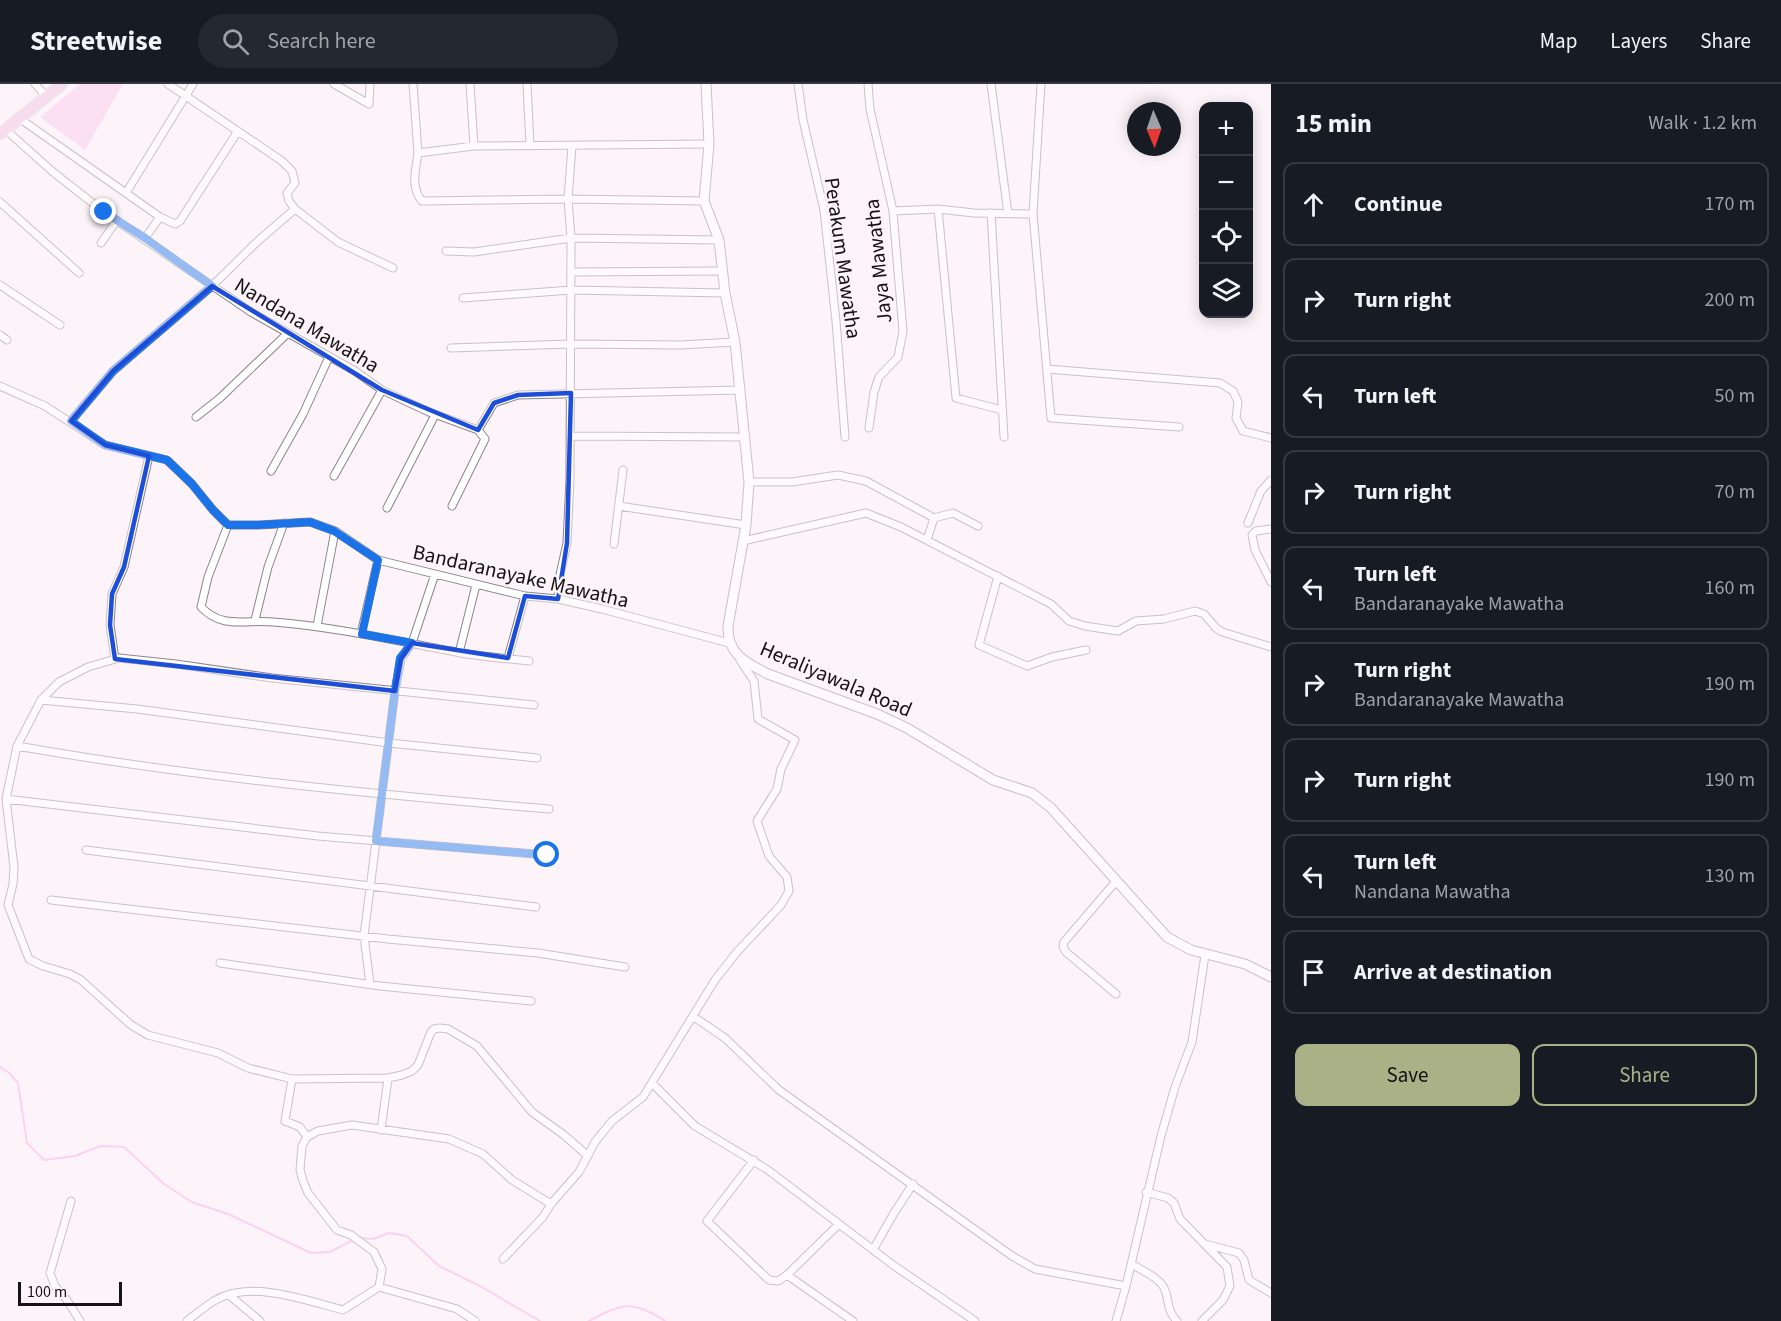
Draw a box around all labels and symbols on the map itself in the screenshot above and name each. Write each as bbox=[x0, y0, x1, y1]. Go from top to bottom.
north arrow bbox=[1127, 102, 1181, 156]
street label: Perakum Mawatha bbox=[817, 175, 869, 341]
street label: Jaya Mawatha bbox=[857, 197, 899, 325]
route end bbox=[90, 198, 116, 224]
street label: Nandana Mawatha bbox=[229, 270, 385, 380]
street label: Bandaranayake Mawatha bbox=[410, 537, 632, 615]
street label: Heraliyawala Road bbox=[755, 633, 917, 725]
route start bbox=[533, 841, 559, 867]
scale bar bbox=[18, 1279, 122, 1306]

